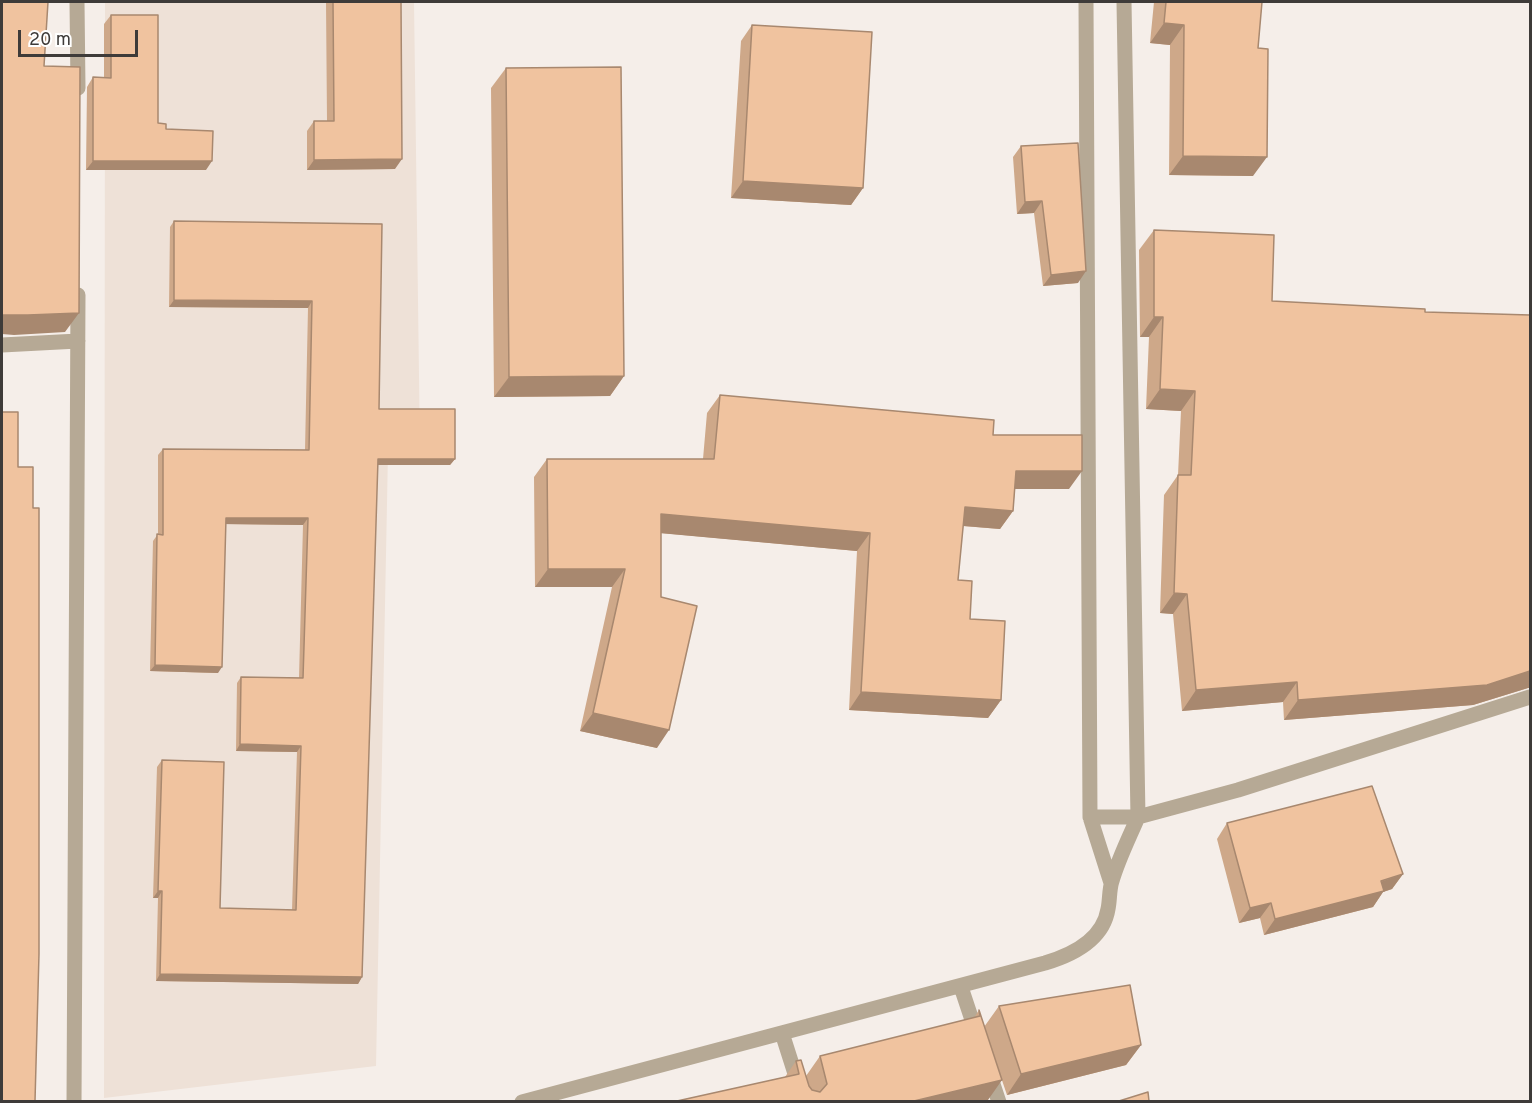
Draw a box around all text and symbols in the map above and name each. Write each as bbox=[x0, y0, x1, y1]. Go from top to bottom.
scale bar bbox=[21, 18, 141, 56]
text: 20 m bbox=[29, 29, 71, 52]

